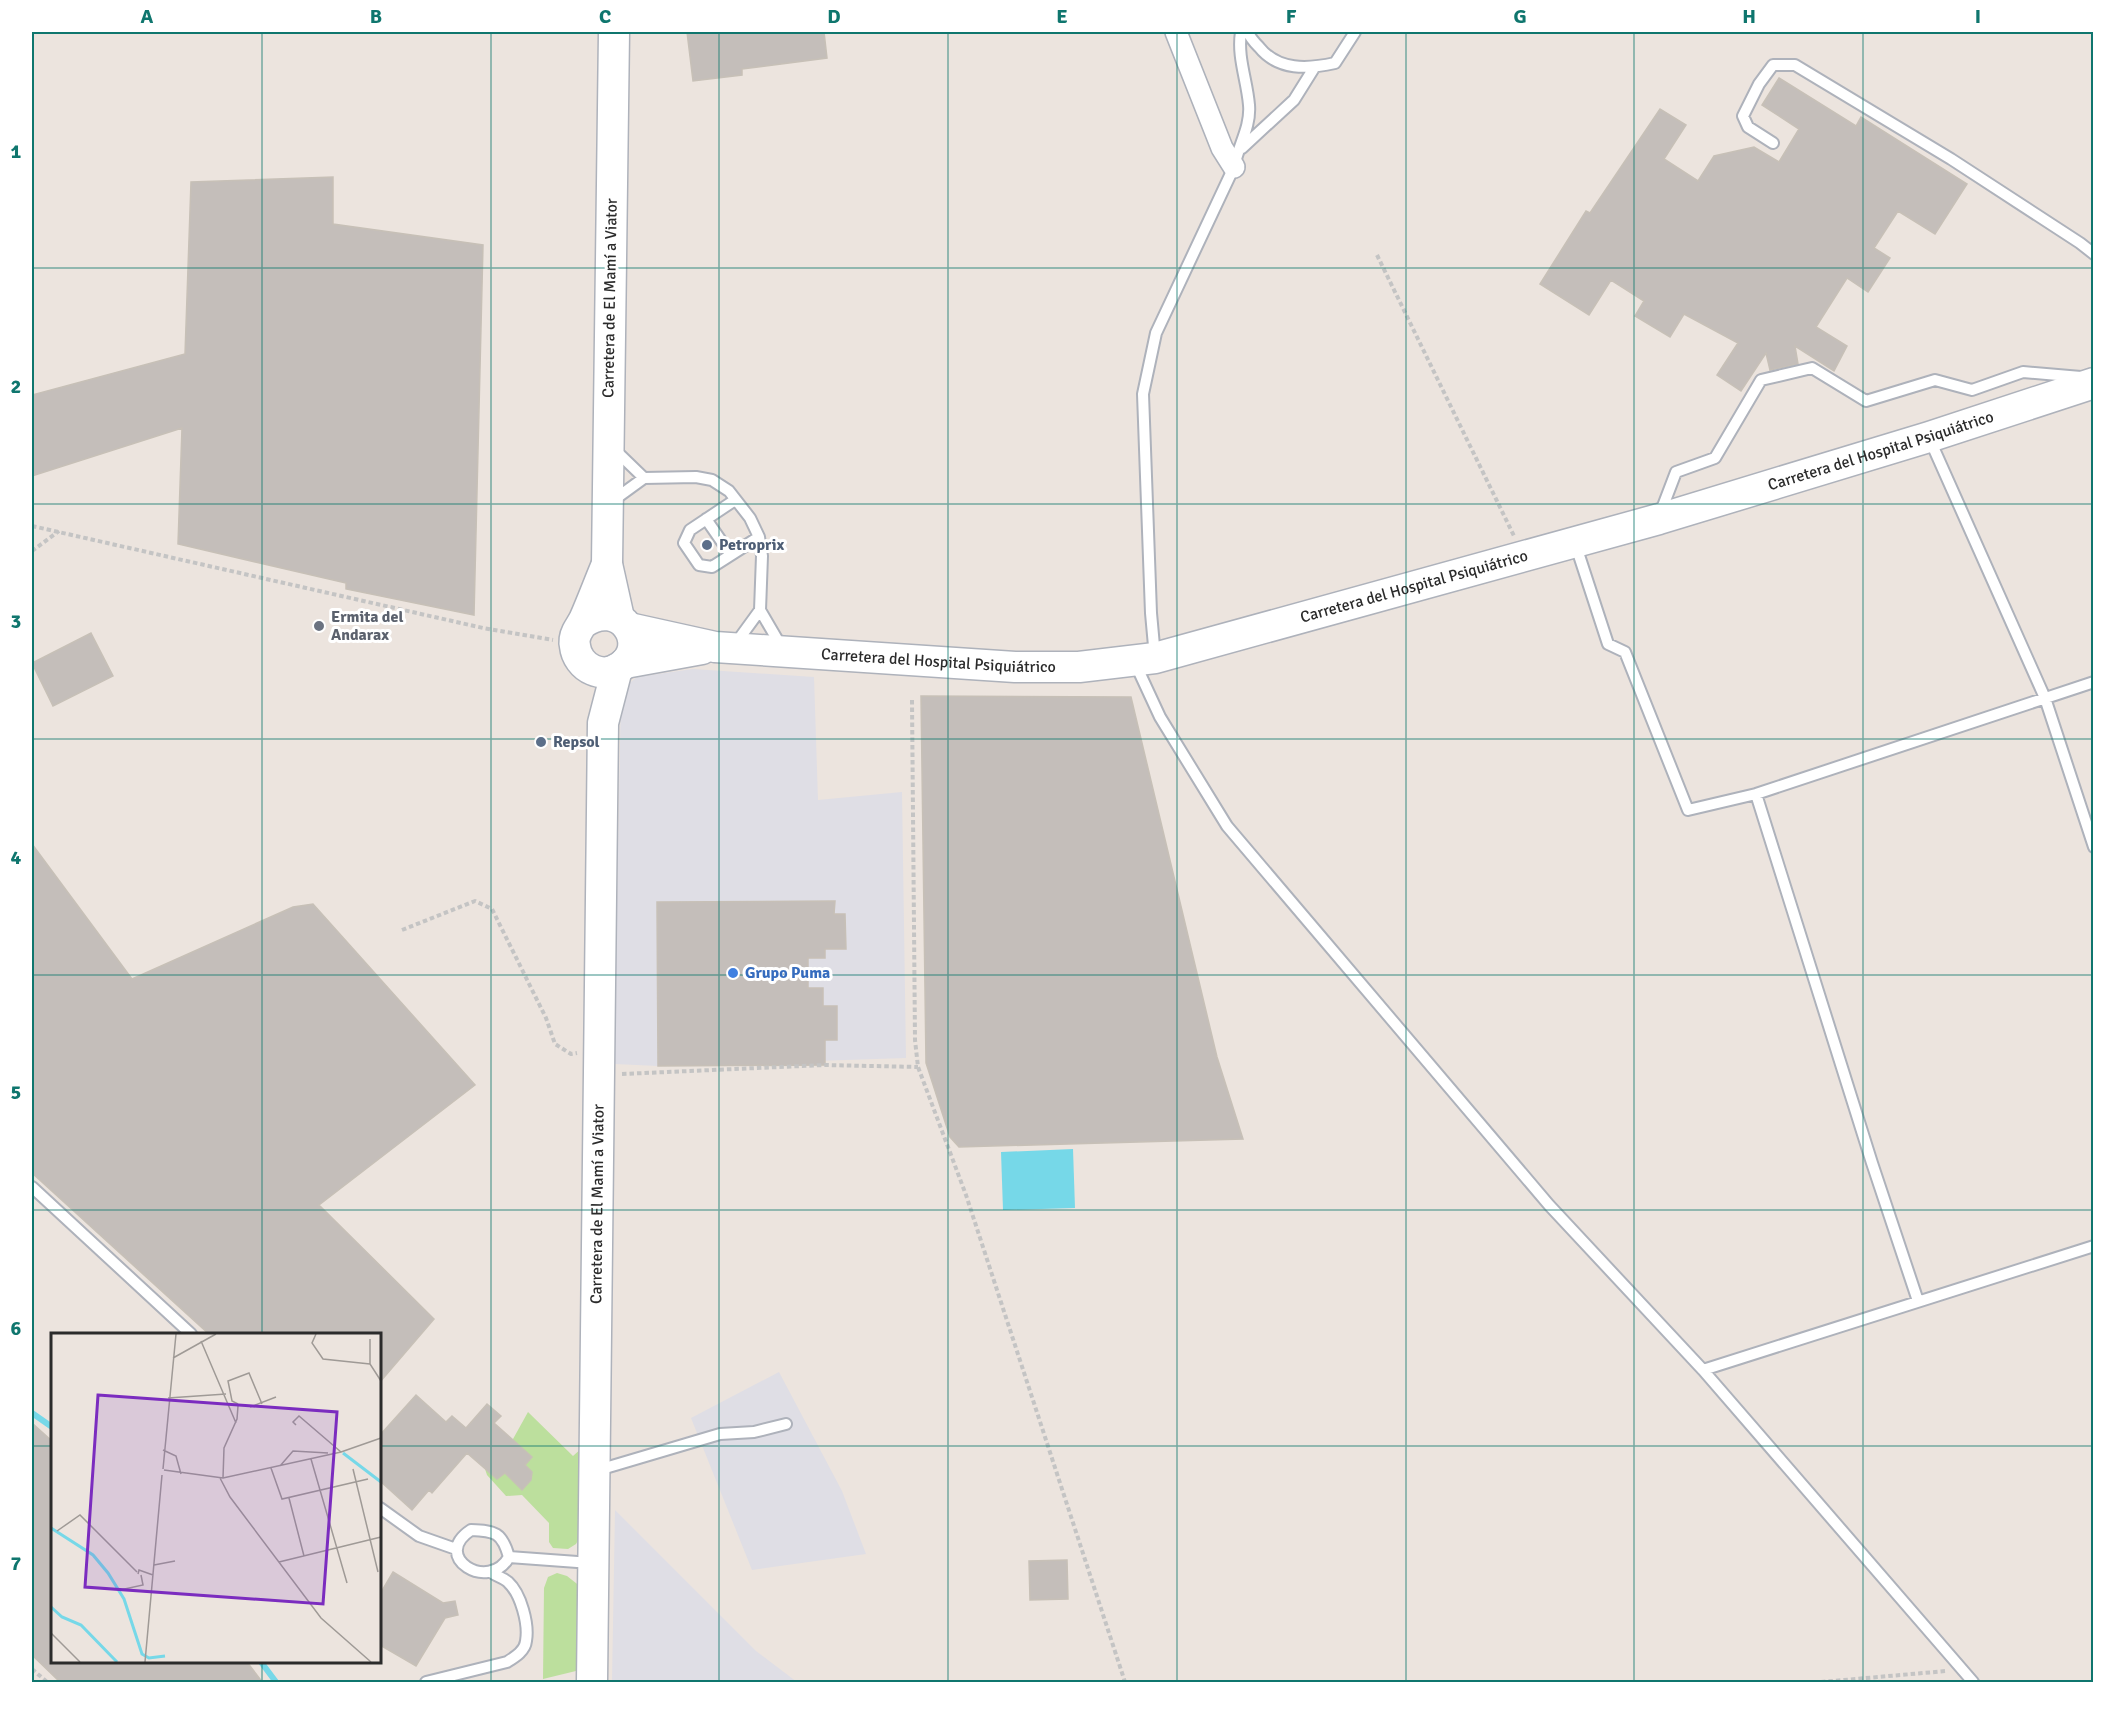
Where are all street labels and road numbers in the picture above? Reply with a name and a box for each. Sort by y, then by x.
street label: Carretera de El Mamí a Viator [598,198,622,398]
street label: Carretera del Hospital Psiquiátrico [1765,407,1996,495]
street label: Carretera del Hospital Psiquiátrico [1298,546,1530,627]
street label: Carretera del Hospital Psiquiátrico [820,644,1056,677]
street label: Carretera de El Mamí a Viator [586,1104,609,1304]

